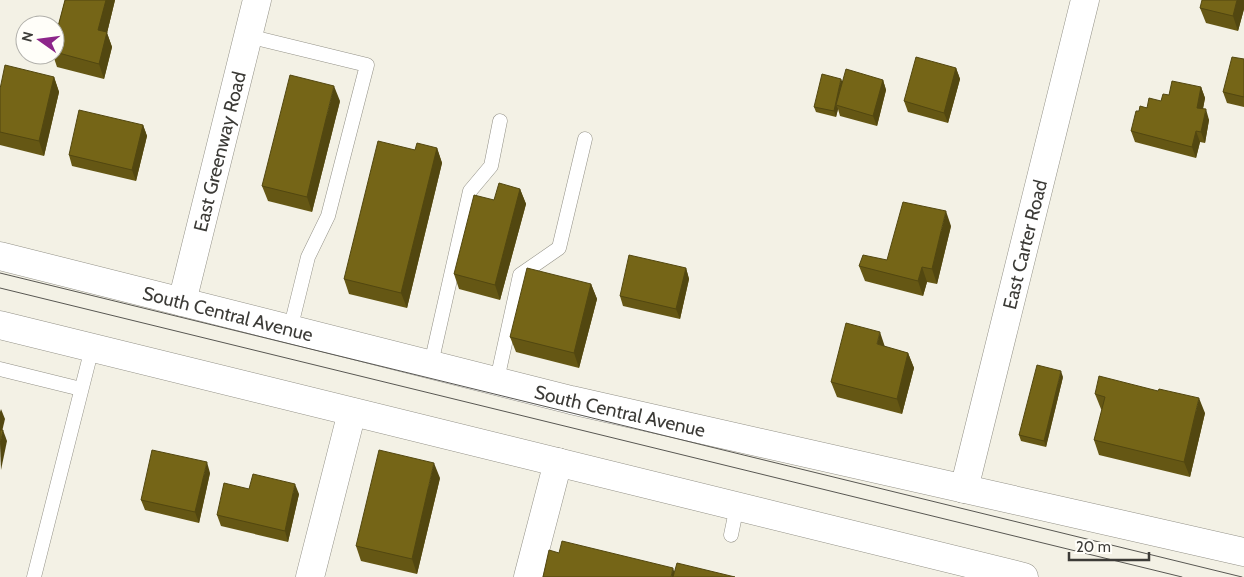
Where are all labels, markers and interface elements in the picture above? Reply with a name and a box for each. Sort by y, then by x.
north arrow [15,15,65,65]
text: N [17,30,37,44]
street label: East Greenway Road [189,69,251,234]
street label: East Carter Road [998,177,1052,312]
street label: South Central Avenue [140,281,315,347]
street label: South Central Avenue [532,380,708,442]
scale bar [1069,530,1149,562]
text: 20 m [1076,538,1111,556]

